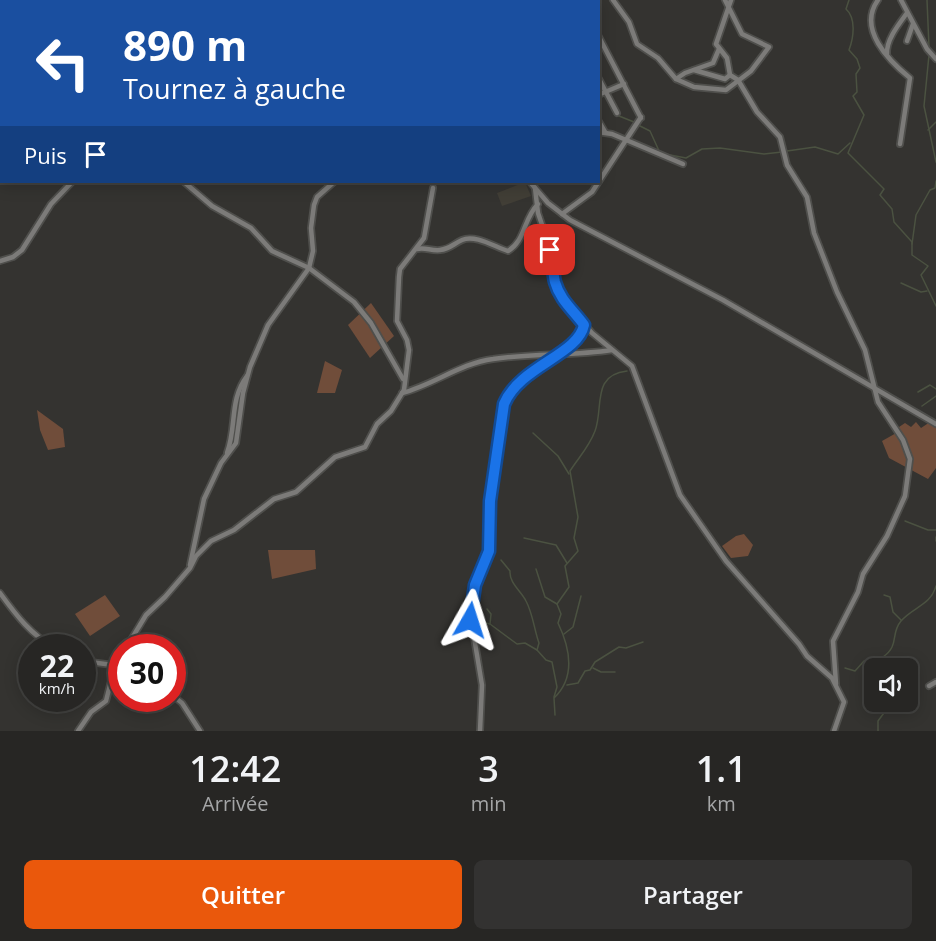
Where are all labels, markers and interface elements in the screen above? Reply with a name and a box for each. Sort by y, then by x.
text: 890 m [123,16,247,73]
icon: left [24,24,102,102]
text: Tournez à gauche [123,70,346,107]
icon: arrive [79,138,112,171]
text: Puis [24,140,67,170]
pin [524,224,575,275]
icon: arrive [533,233,566,266]
position arrow [438,588,502,652]
speed limit sign: 30 [108,634,186,712]
text: 22 [40,645,74,686]
map controls [864,658,918,712]
button: sound [864,658,918,712]
text: km/h [39,678,75,698]
text: 12:42 [189,744,281,793]
text: 3 [478,744,499,793]
text: 1.1 [696,744,747,793]
text: Arrivée [202,790,269,817]
text: min [471,790,506,817]
text: km [707,790,736,817]
button: Quitter [24,860,462,929]
button: Partager [474,860,912,929]

